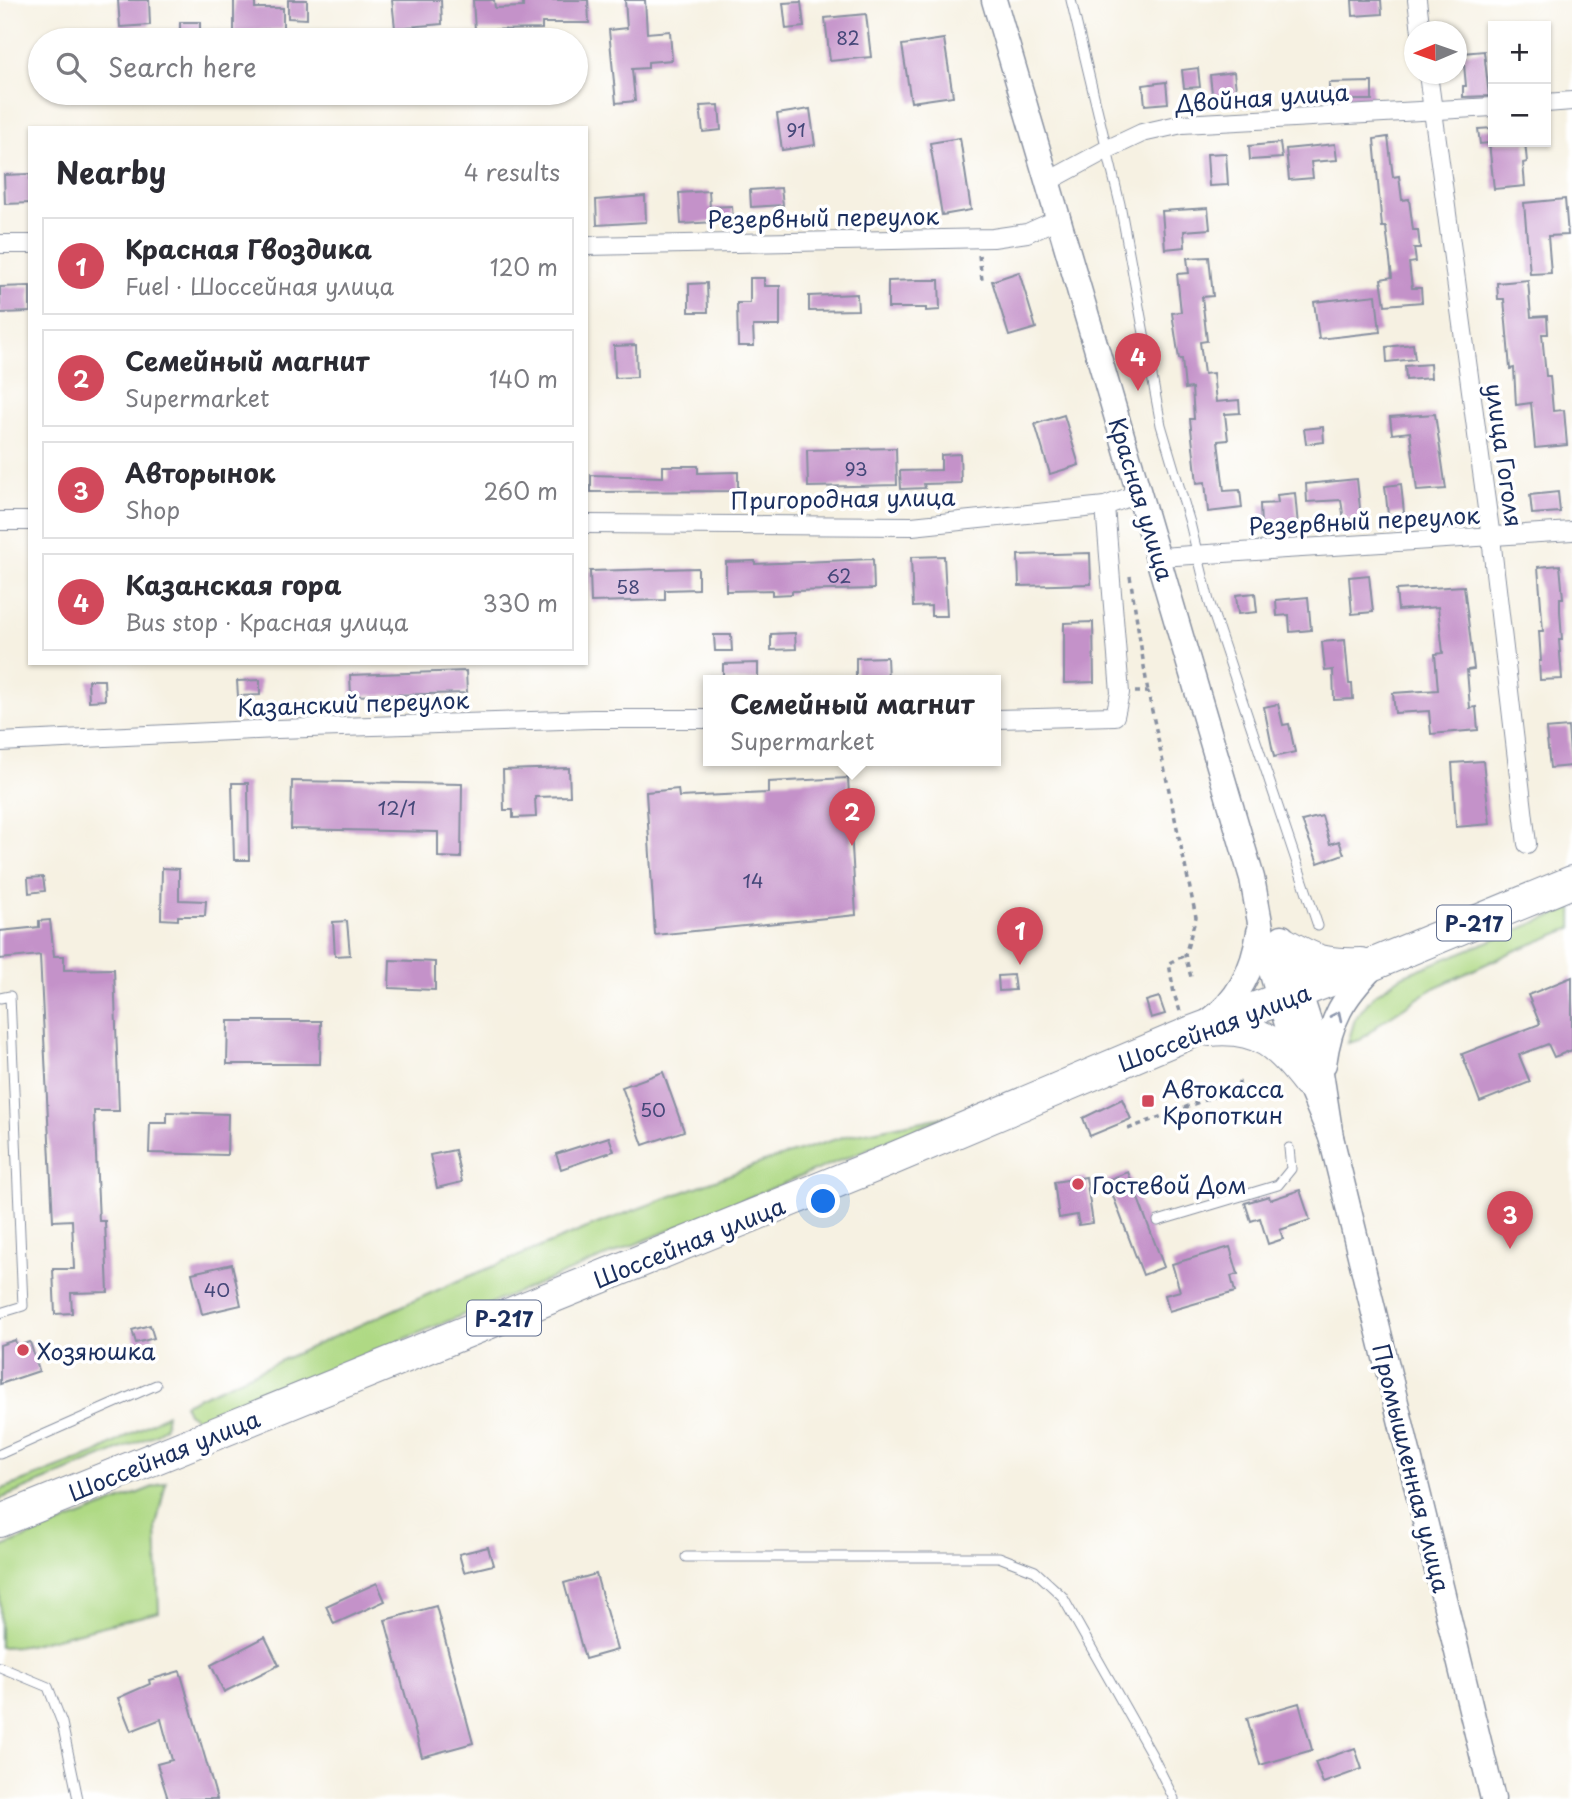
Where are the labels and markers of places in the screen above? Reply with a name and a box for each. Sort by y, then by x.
pin: 4 [1115,333,1161,391]
pin: 2 [829,788,875,846]
pin: 1 [997,907,1043,965]
place label: Автокасса Кропоткин [1162,1071,1284,1132]
marker: Автокасса Кропоткин [1140,1093,1156,1109]
place label: Гостевой Дом [1092,1167,1247,1202]
marker: Гостевой Дом [1070,1176,1086,1192]
pin: 3 [1487,1191,1533,1249]
place label: Хозяюшка [37,1333,156,1368]
marker: Хозяюшка [15,1342,31,1358]

